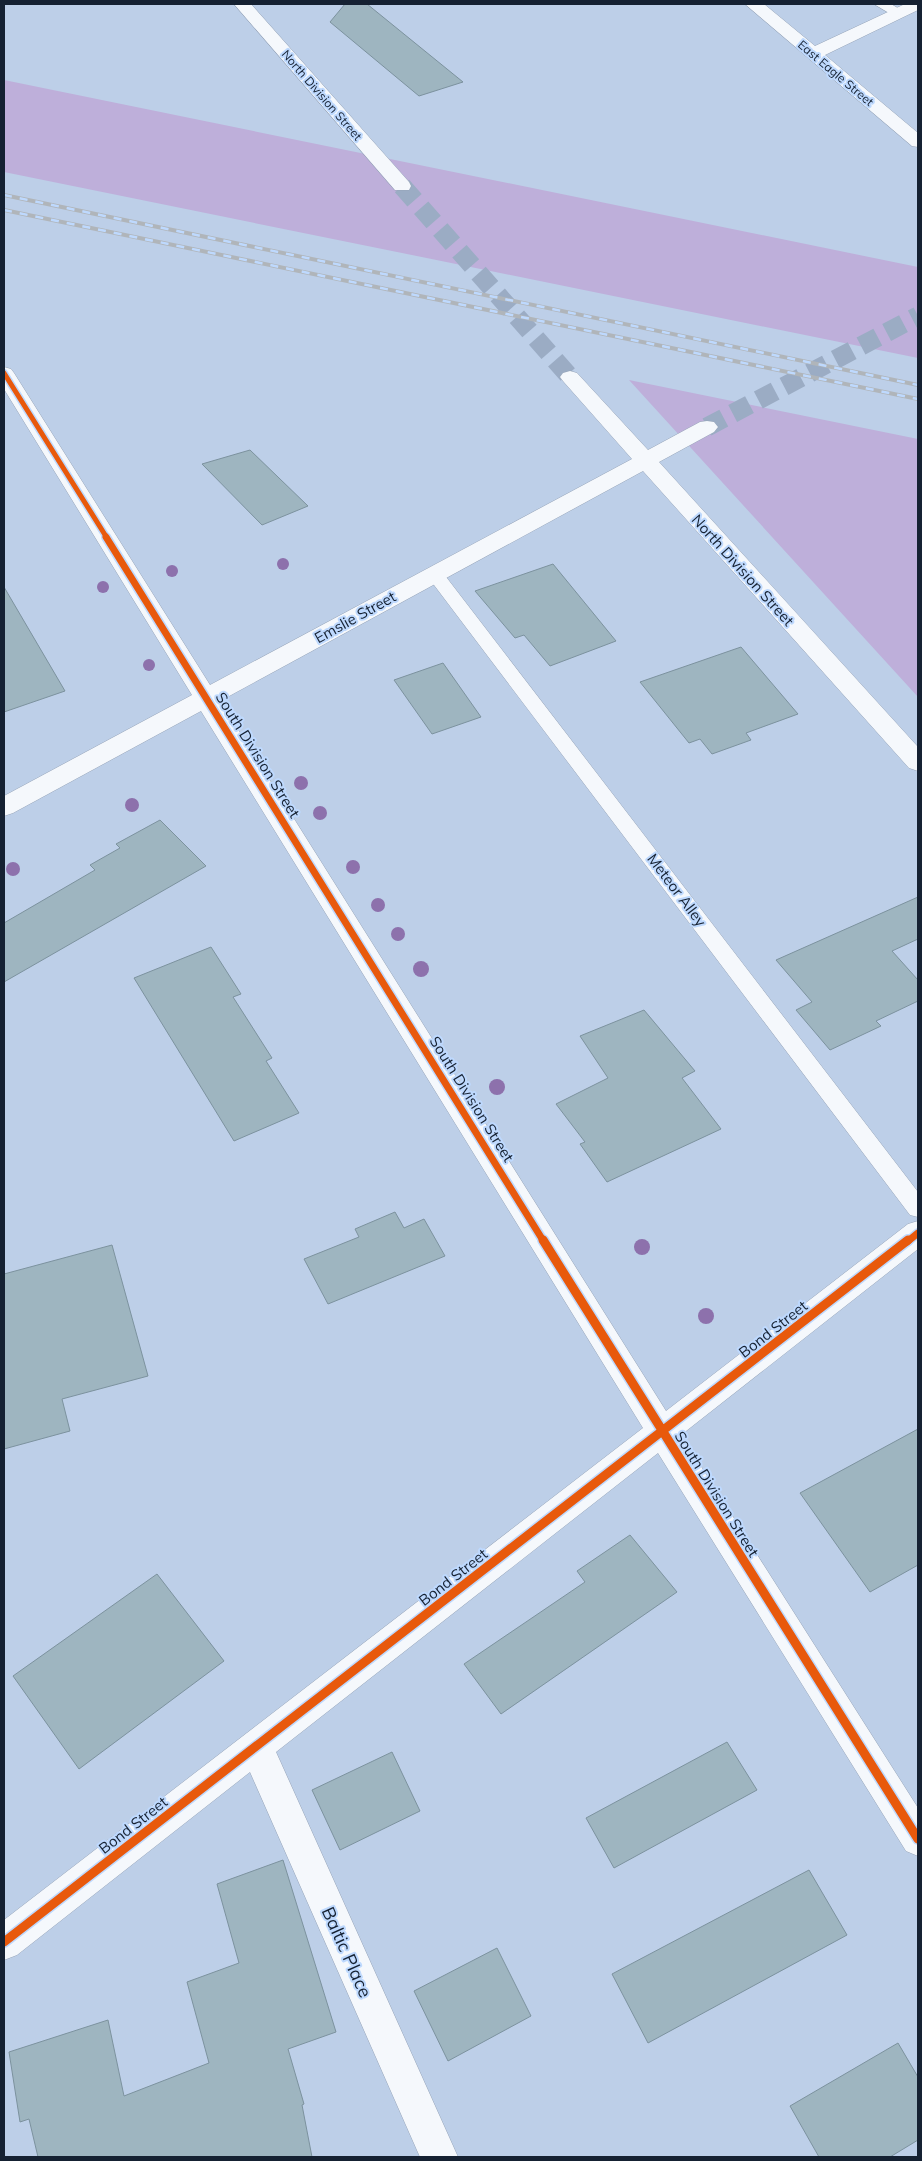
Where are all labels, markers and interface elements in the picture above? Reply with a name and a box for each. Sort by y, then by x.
street label: East Eagle Street [795,37,877,109]
street label: North Division Street [279,47,365,143]
street label: North Division Street [688,510,798,630]
street label: Emslie Street [311,587,399,647]
street label: South Division Street [212,689,304,821]
street label: Meteor Alley [643,850,711,930]
street label: South Division Street [426,1033,518,1165]
street label: Bond Street [735,1296,811,1362]
street label: South Division Street [671,1428,763,1560]
street label: Bond Street [415,1544,491,1610]
street label: Bond Street [95,1792,171,1858]
street label: Baltic Place [317,1903,377,2001]

